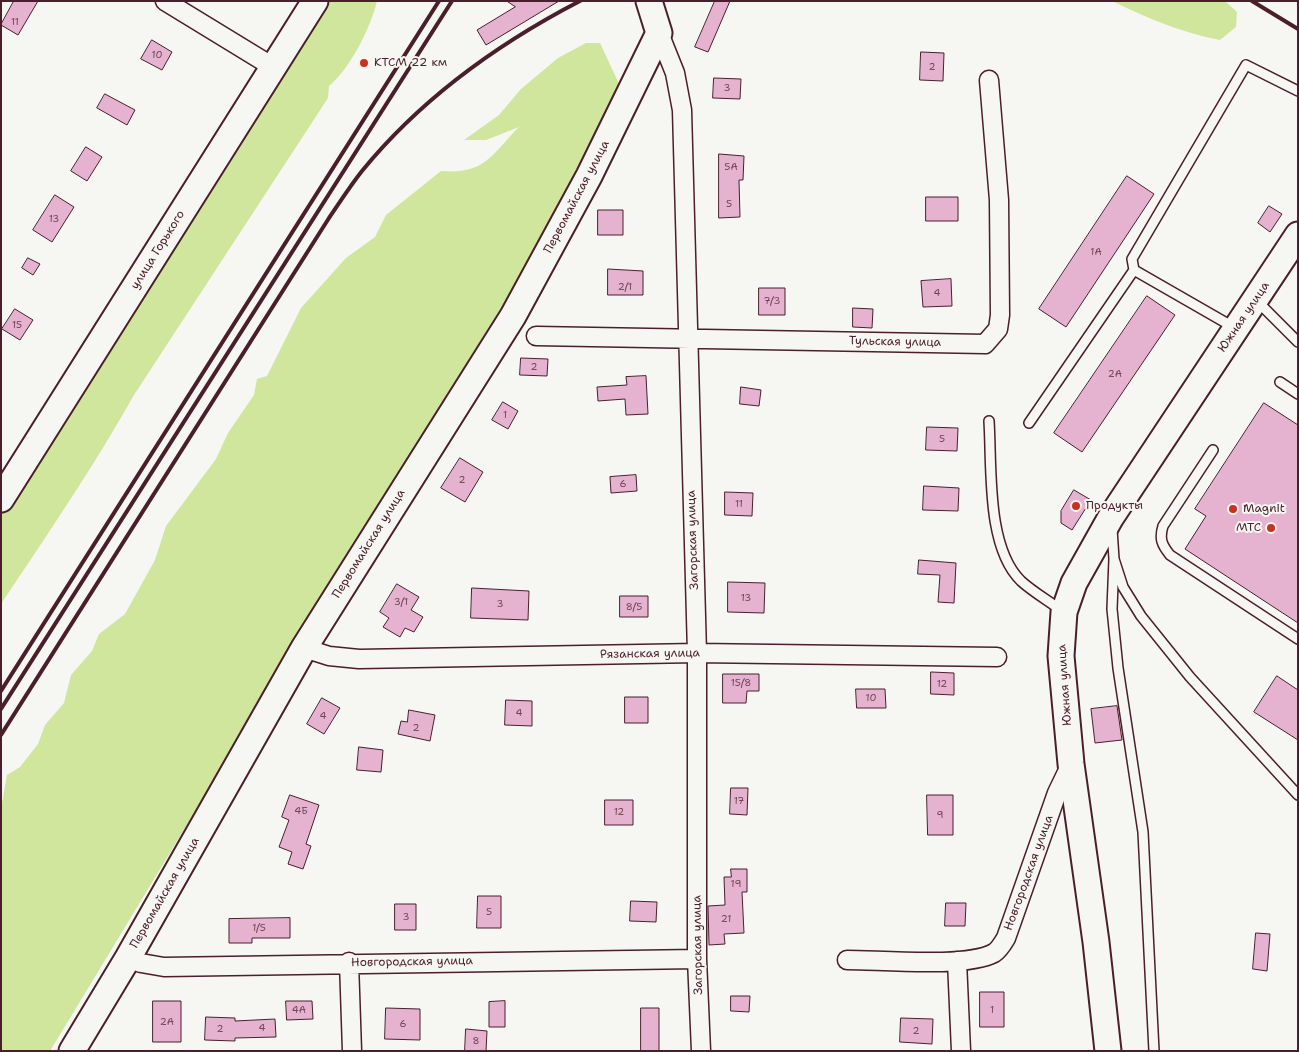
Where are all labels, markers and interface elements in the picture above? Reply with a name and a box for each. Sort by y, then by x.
house number: 11 [11,16,19,28]
house number: 10 [152,49,162,61]
place label: КТСМ 22 км [374,56,447,70]
marker: КТСМ 22 км [358,57,370,69]
house number: 2 [929,61,935,73]
house number: 3 [724,82,730,94]
street label: Первомайская улица [541,138,613,256]
house number: 5А [724,161,738,173]
house number: 5 [726,198,732,210]
street label: улица Горького [128,208,188,292]
house number: 13 [49,213,59,225]
house number: 1А [1090,246,1102,258]
street label: Южная улица [1215,279,1273,355]
house number: 2/1 [618,281,632,293]
house number: 4 [934,287,940,299]
house number: 7/3 [764,295,780,307]
house number: 15 [12,319,22,331]
street label: Тульская улица [849,334,941,350]
house number: 2 [531,361,537,373]
house number: 2А [1108,368,1122,380]
house number: 1 [503,409,507,421]
house number: 5 [939,433,945,445]
house number: 2 [459,474,465,486]
house number: 6 [620,478,626,490]
street label: Первомайская улица [330,487,408,601]
street label: Загорская улица [684,490,702,590]
house number: 11 [735,498,743,510]
place label: Продукты [1086,499,1143,513]
marker: Продукты [1070,500,1082,512]
place label: Magnit [1243,502,1285,516]
marker: Magnit [1227,503,1239,515]
place label: МТС [1236,521,1261,535]
marker: МТС [1265,522,1277,534]
house number: 13 [741,592,751,604]
house number: 3/1 [394,596,408,608]
house number: 3 [497,598,503,610]
house number: 8/5 [626,601,642,613]
street label: Южная улица [1055,644,1075,726]
street label: Рязанская улица [600,646,700,662]
house number: 15/8 [731,677,751,689]
house number: 12 [937,678,947,690]
house number: 10 [866,692,876,704]
house number: 4 [516,707,522,719]
house number: 4 [320,710,326,722]
house number: 2 [413,722,419,734]
house number: 17 [734,795,744,807]
house number: 4Б [294,805,308,817]
house number: 12 [614,806,624,818]
house number: 9 [937,809,943,821]
street label: Новгородская улица [1001,813,1057,933]
street label: Первомайская улица [127,835,203,951]
house number: 19 [731,878,741,890]
street label: Загорская улица [690,895,706,995]
house number: 5 [486,906,492,918]
house number: 3 [403,911,409,923]
house number: 21 [721,913,731,925]
house number: 1/5 [252,922,266,934]
street label: Новгородская улица [351,954,473,970]
house number: 4А [292,1004,306,1016]
house number: 1 [990,1004,994,1016]
house number: 2А [160,1016,174,1028]
house number: 6 [400,1018,406,1030]
house number: 4 [259,1022,265,1034]
house number: 2 [217,1023,223,1035]
house number: 2 [913,1025,919,1037]
house number: 8 [473,1035,479,1047]

